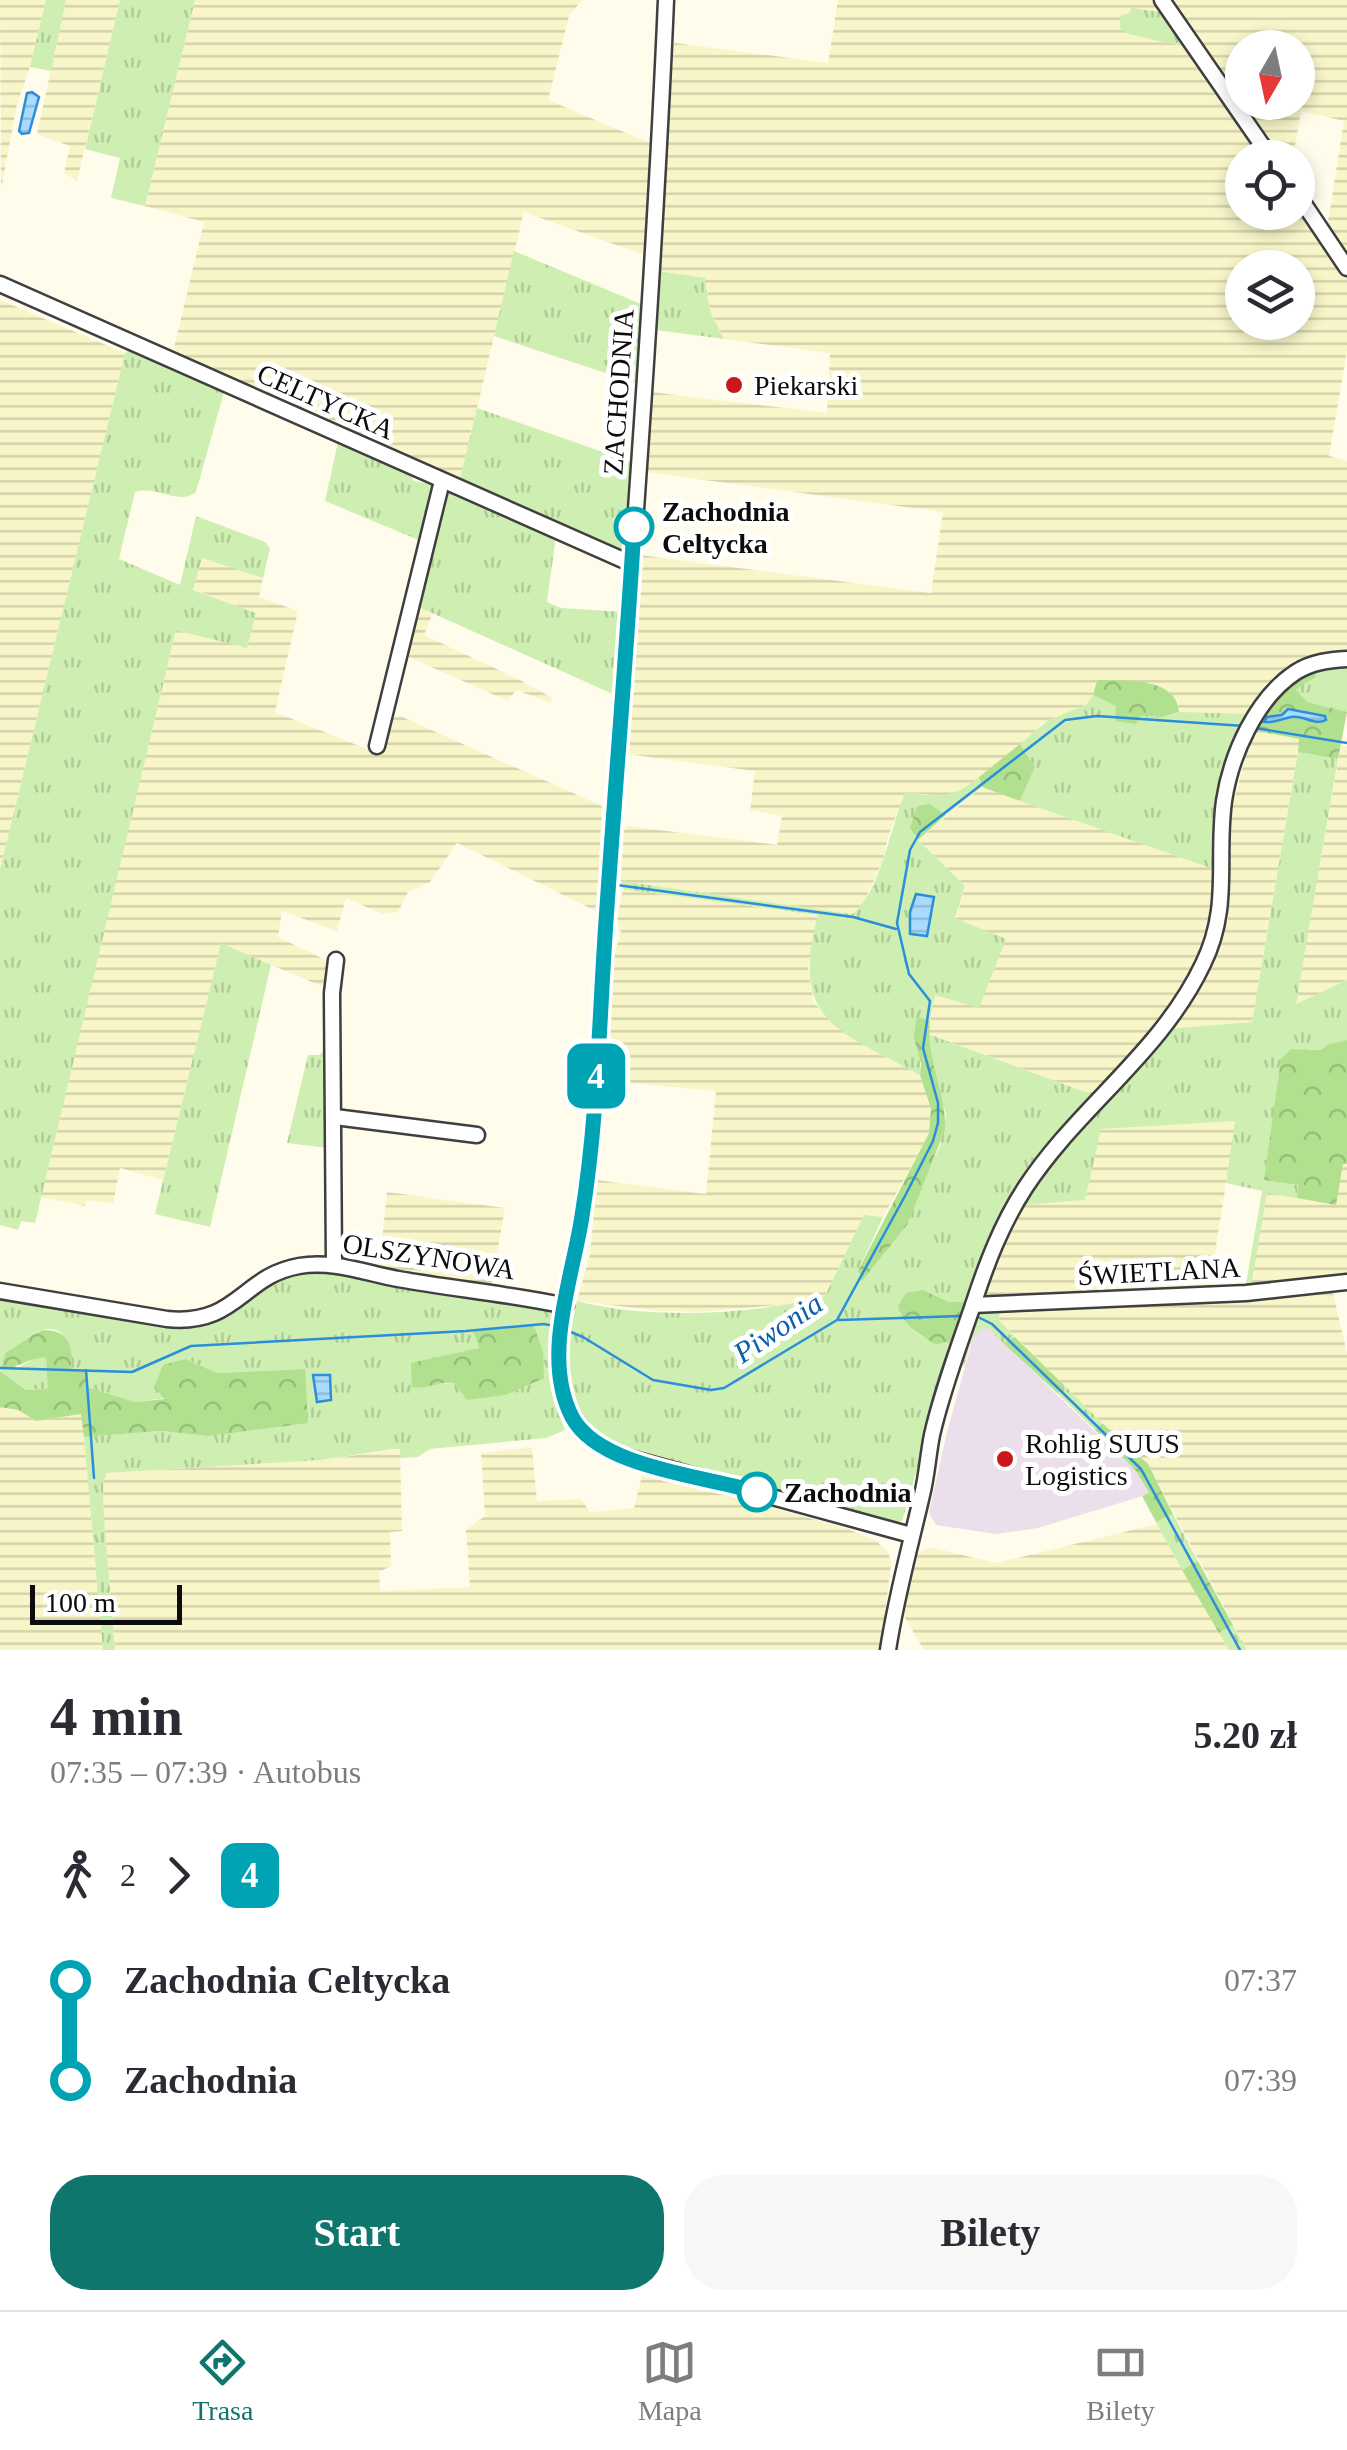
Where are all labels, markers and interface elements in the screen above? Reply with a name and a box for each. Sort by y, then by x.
north arrow [1225,30,1315,120]
map controls [1225,30,1315,340]
button: locate [1225,140,1315,230]
button: layers [1225,250,1315,340]
street label: ZACHODNIA [597,307,640,476]
street label: CELTYCKA [252,357,400,446]
place label: Piekarski [754,370,858,401]
marker: Piekarski [723,374,745,396]
place label: Zachodnia Celtycka [662,496,790,559]
marker: Zachodnia Celtycka [615,508,653,546]
line badge: 4 [564,1044,628,1108]
text: 4 [587,1057,605,1096]
street label: OLSZYNOWA [340,1228,518,1286]
street label: ŚWIETLANA [1077,1252,1242,1291]
water label: Piwonia [726,1286,828,1370]
place label: Rohlig SUUS Logistics [1025,1428,1180,1491]
marker: Rohlig SUUS Logistics [994,1448,1016,1470]
marker: Zachodnia [738,1473,776,1511]
place label: Zachodnia [784,1477,912,1508]
scale bar [30,1580,182,1624]
text: 100 m [45,1587,116,1618]
text: 4 min [50,1686,183,1747]
text: 5.20 zł [1194,1714,1297,1756]
text: 07:35 – 07:39 · Autobus [50,1754,361,1790]
icon: walk [50,1848,105,1903]
icon: forward [151,1848,206,1903]
text: 4 [241,1856,259,1895]
text: 2 [120,1857,136,1893]
text: Zachodnia Celtycka [124,1959,450,2001]
text: 07:37 [1224,1962,1297,1998]
text: Zachodnia [124,2059,297,2101]
text: 07:39 [1224,2062,1297,2098]
button: Start [50,2175,664,2290]
button: Bilety [684,2175,1297,2290]
tab: Trasa [192,2335,253,2427]
tab: Mapa [638,2335,702,2427]
tab: Bilety [1086,2335,1155,2427]

